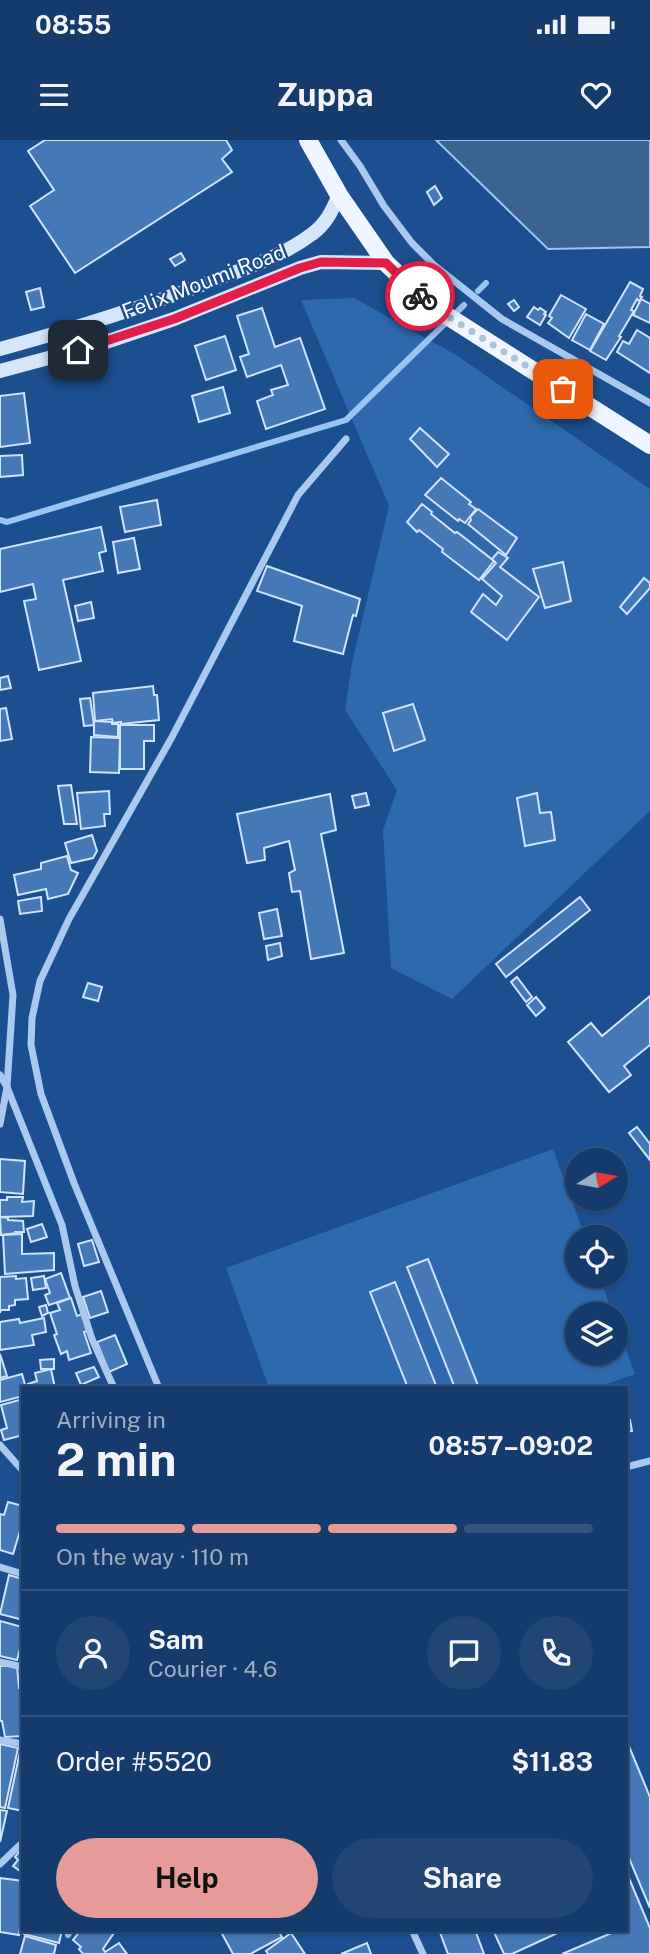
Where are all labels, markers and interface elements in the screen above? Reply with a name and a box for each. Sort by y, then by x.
text: 08:55 [35,9,111,40]
icon: menu [35,76,73,114]
text: Zuppa [276,76,374,113]
icon: heart [577,76,615,114]
street label: Felix Moumi Road [118,239,289,324]
courier [385,261,455,331]
icon: bike [401,277,439,315]
pin [48,320,108,380]
icon: home [59,331,97,369]
pin [533,359,593,419]
icon: bag [544,370,582,408]
north arrow [565,1148,628,1211]
map controls [565,1148,628,1365]
button: locate [565,1225,628,1288]
button: layers [565,1302,628,1365]
text: Arriving in [56,1406,166,1433]
text: 08:57–09:02 [429,1430,593,1461]
text: 2 min [56,1432,176,1486]
text: On the way · 110 m [56,1543,249,1570]
button: person [56,1616,130,1690]
button: chat [427,1616,501,1690]
button: phone [519,1616,593,1690]
text: Sam [148,1624,204,1655]
text: Courier · 4.6 [148,1655,277,1682]
text: Order #5520 [56,1746,212,1777]
text: $11.83 [511,1746,593,1777]
button: Help [56,1838,318,1918]
button: Share [332,1838,593,1918]

